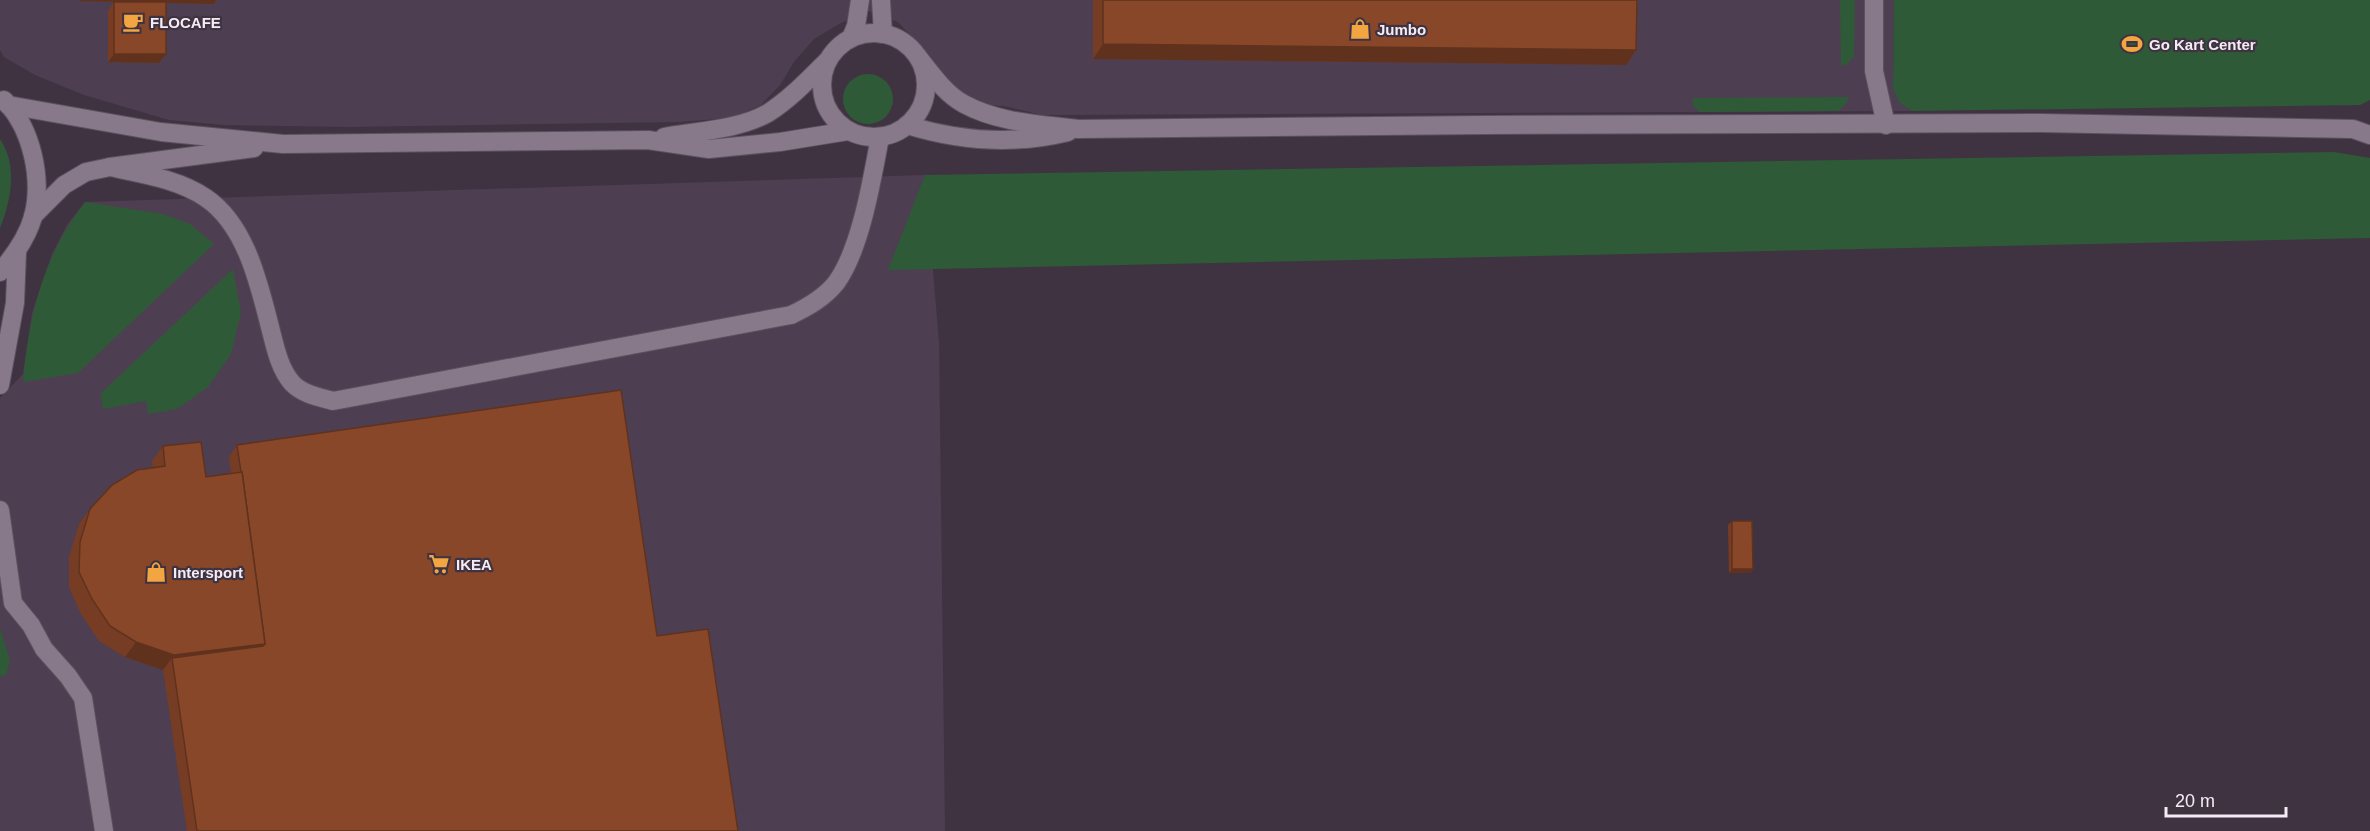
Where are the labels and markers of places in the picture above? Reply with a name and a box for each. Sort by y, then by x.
cafe icon: FLOCAFE [121,10,145,34]
place label: FLOCAFE [150,14,221,31]
shop icon: Jumbo [1348,17,1372,41]
place label: Jumbo [1377,21,1426,38]
sports icon: Go Kart Center [2120,32,2144,56]
place label: Go Kart Center [2149,36,2256,53]
supermarket icon: ΙΚΕΑ [427,552,451,576]
place label: ΙΚΕΑ [456,556,492,573]
shop icon: Intersport [144,560,168,584]
place label: Intersport [173,564,243,581]

